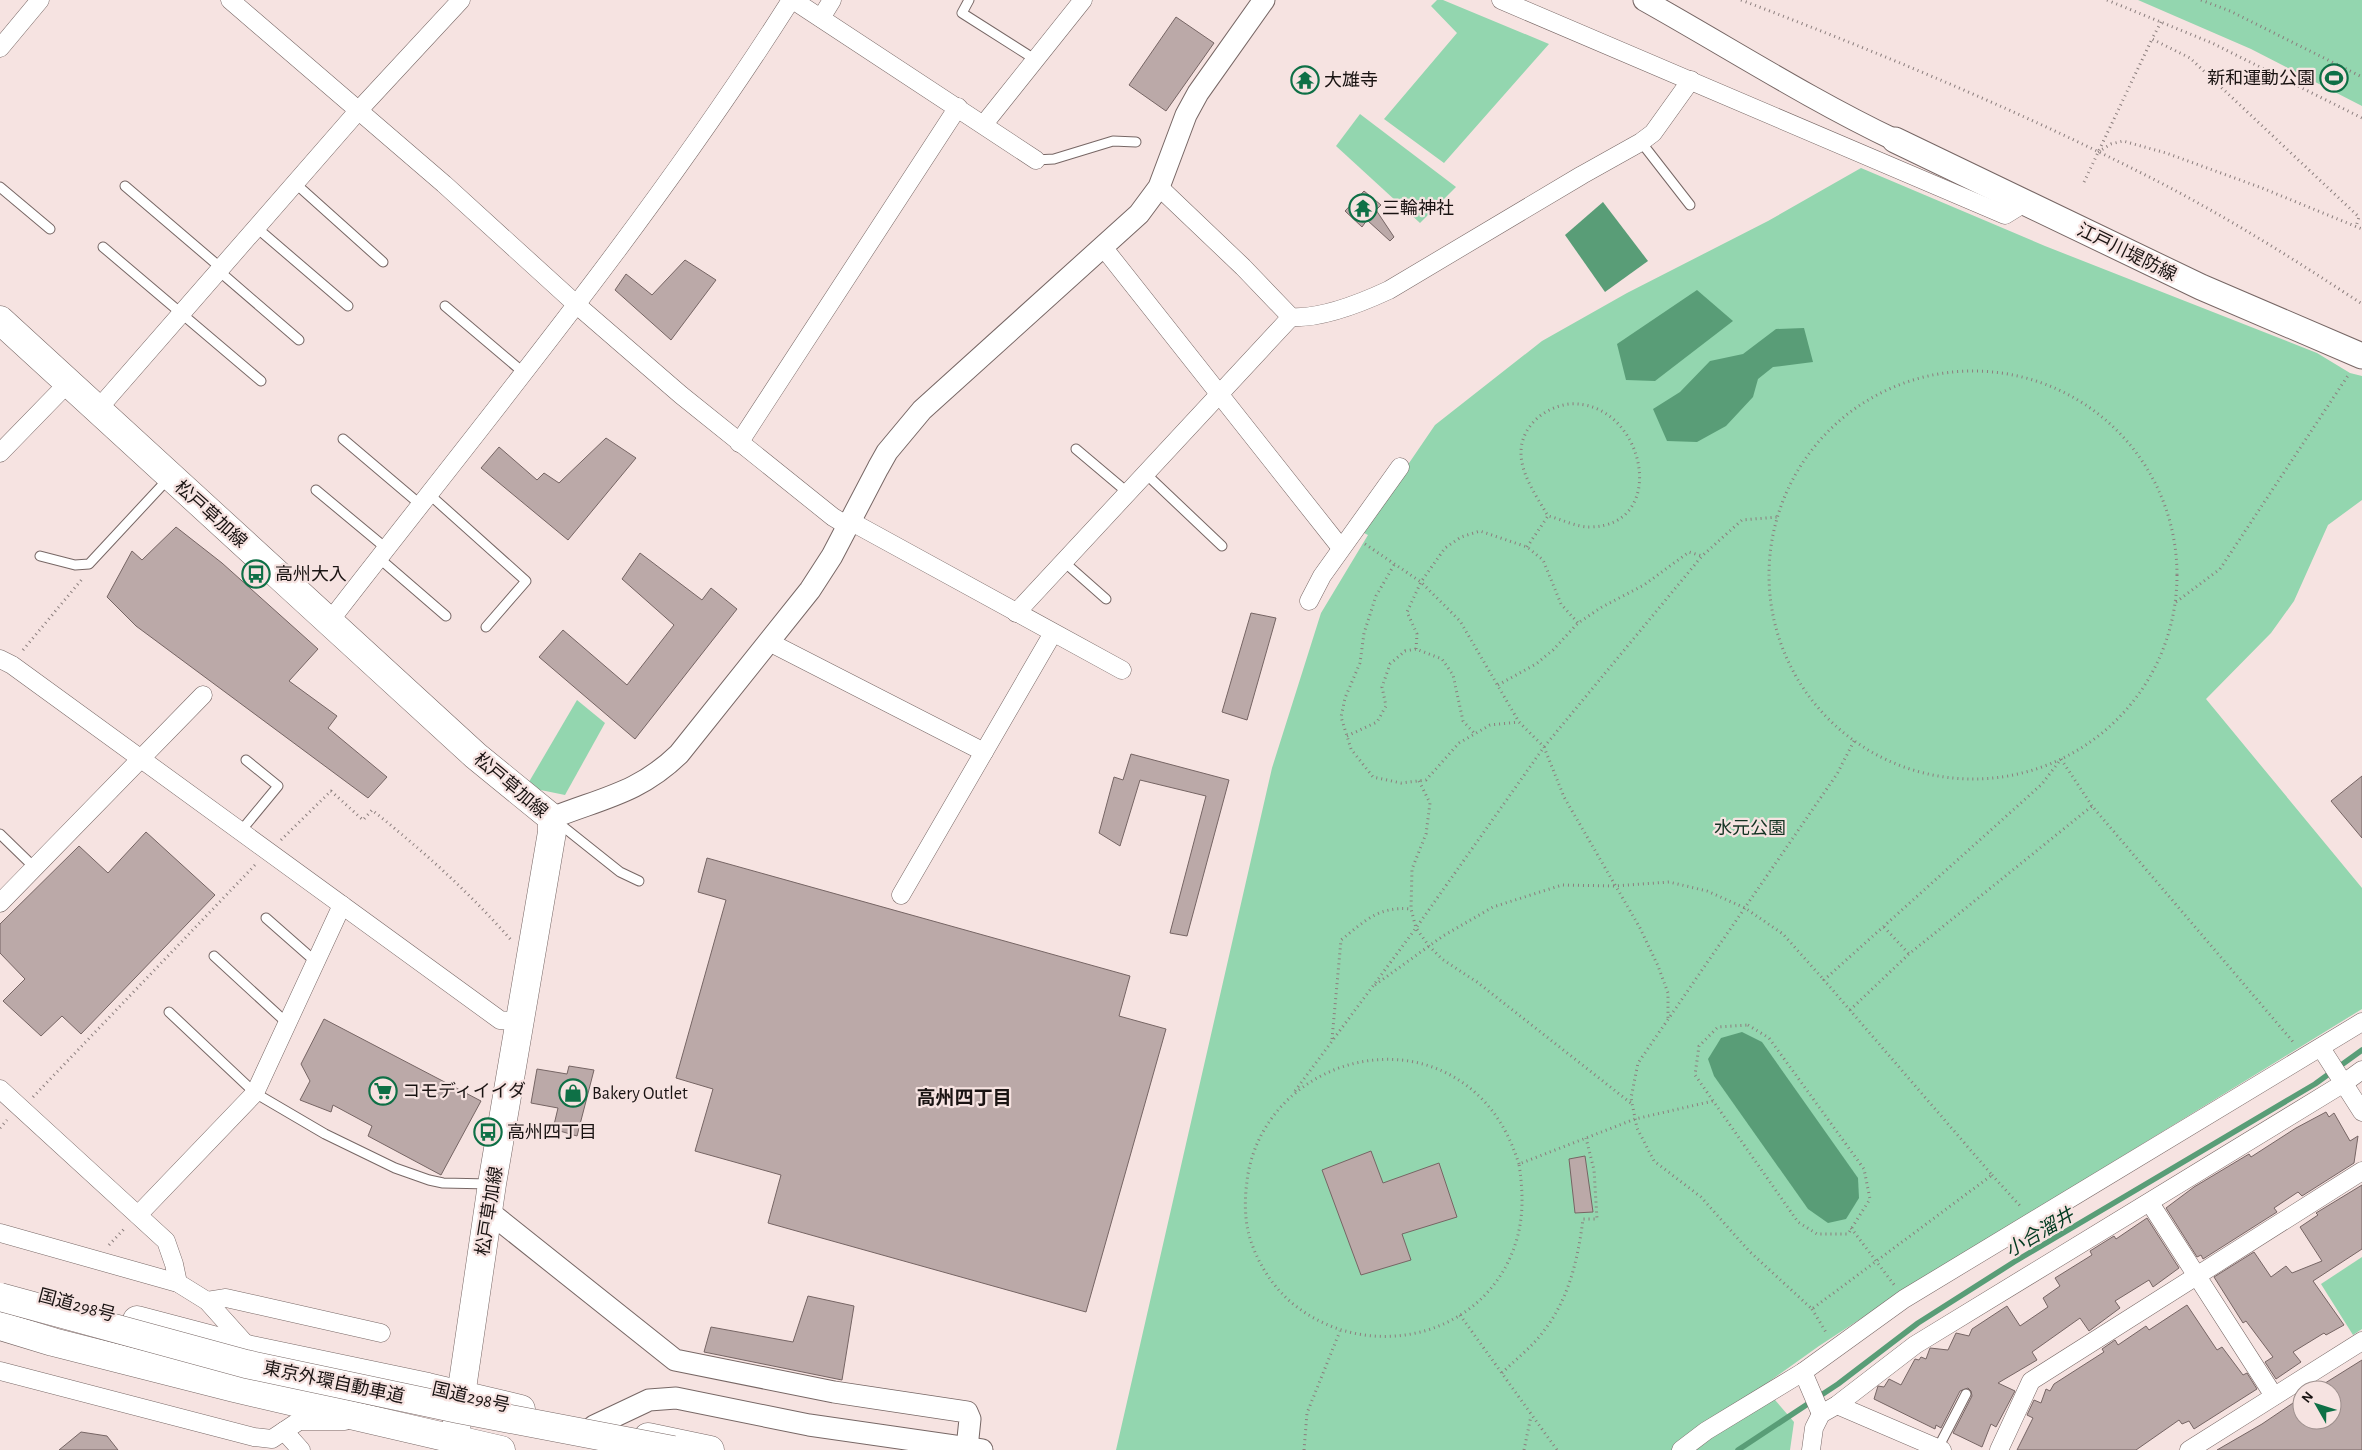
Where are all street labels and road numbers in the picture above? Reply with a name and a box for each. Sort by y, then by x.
street label: 江戸川堤防線 [2074,219,2180,285]
street label: 松戸草加線 [171,476,251,552]
street label: 松戸草加線 [470,748,552,822]
street label: 松戸草加線 [472,1165,506,1257]
street label: 国道298号 [36,1285,118,1325]
street label: 東京外環自動車道 [261,1357,407,1407]
street label: 国道298号 [430,1378,512,1416]

